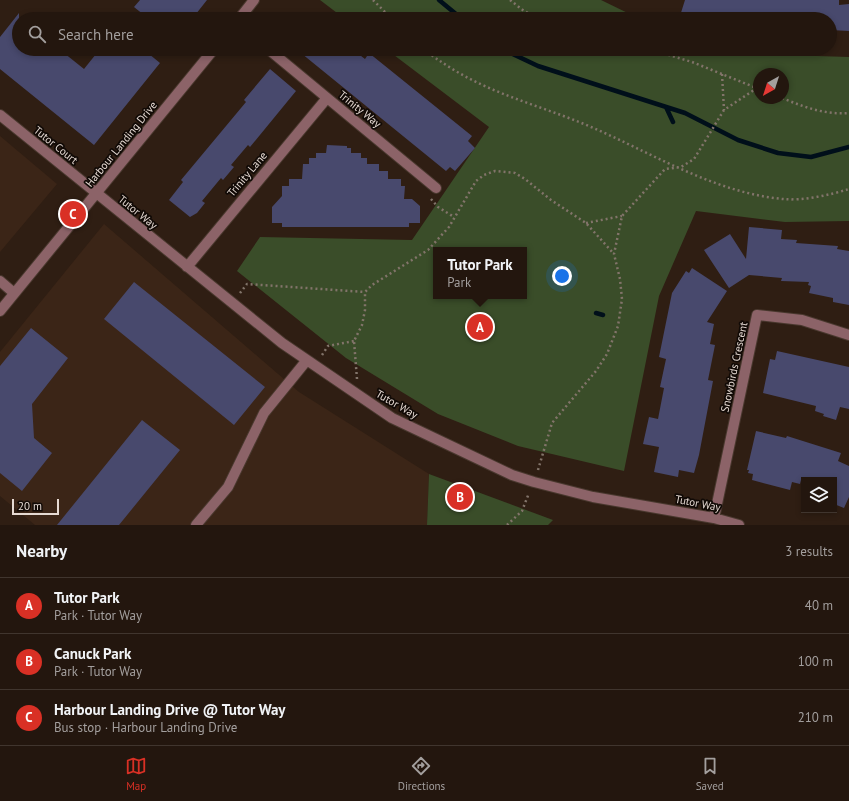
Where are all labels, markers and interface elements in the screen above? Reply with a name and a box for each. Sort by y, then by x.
search box [12,12,837,56]
icon: search [26,23,48,45]
text: Search here [58,25,134,44]
north arrow [753,68,789,104]
street label: Trinity Way [336,88,385,131]
street label: Harbour Landing Drive [82,98,160,190]
street label: Tutor Court [31,123,81,167]
street label: Trinity Lane [224,148,270,199]
street label: Tutor Way [116,192,161,232]
pin: C [60,199,86,229]
popup [433,247,527,299]
text: Tutor Park [447,255,513,274]
your location [552,266,572,286]
text: Park [447,274,471,291]
pin: A [467,312,493,342]
street label: Snowbirds Crescent [718,320,750,413]
street label: Tutor Way [374,386,421,422]
map controls [801,477,837,513]
button: layers [801,477,837,513]
pin: B [447,482,473,512]
street label: Tutor Way [674,492,723,514]
scale bar [12,497,59,516]
text: 20 m [18,499,42,513]
text: Nearby [16,540,67,562]
text: 3 results [785,543,833,560]
text: Tutor Park [54,588,120,607]
text: A [25,597,33,614]
text: 40 m [805,597,833,614]
text: Park · Tutor Way [54,607,142,624]
text: Canuck Park [54,644,131,663]
text: B [25,653,33,670]
text: 100 m [798,653,833,670]
text: Park · Tutor Way [54,663,142,680]
text: Harbour Landing Drive @ Tutor Way [54,700,286,719]
text: C [25,709,33,726]
text: 210 m [798,709,833,726]
text: Bus stop · Harbour Landing Drive [54,719,237,736]
tab: Map [125,755,147,793]
tab: Directions [398,755,445,793]
tab: Saved [696,755,724,793]

